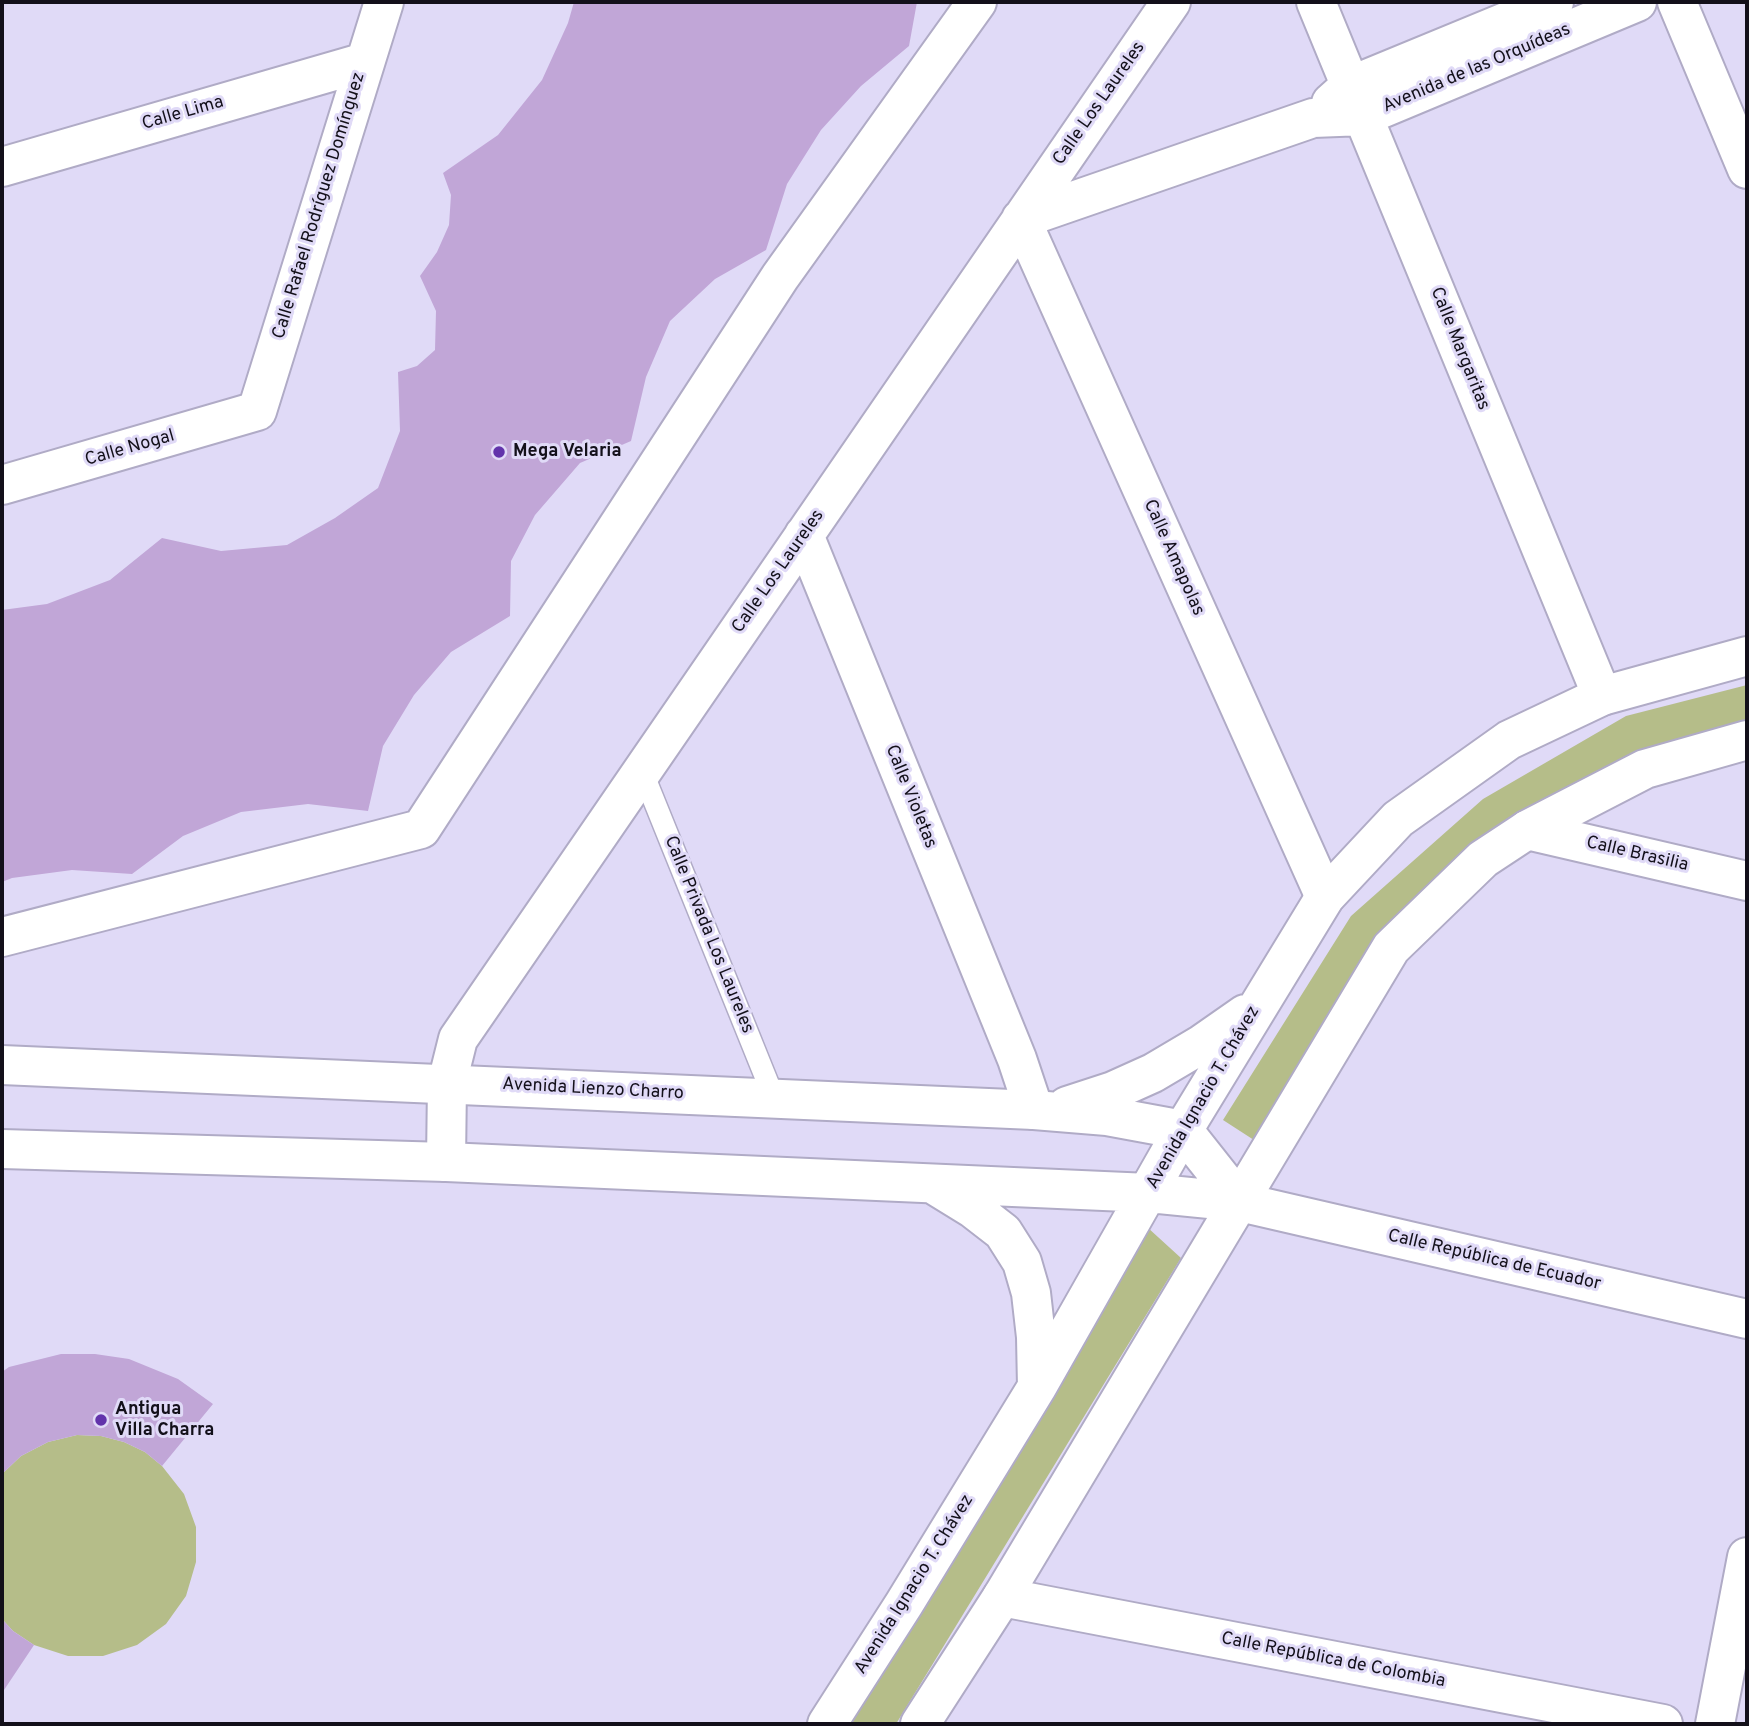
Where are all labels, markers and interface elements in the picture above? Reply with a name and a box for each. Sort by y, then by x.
street label: Avenida de las Orquídeas [1380,20,1574,118]
street label: Calle Los Laureles [1049,38,1151,170]
street label: Calle Rafael Rodríguez Domínguez [269,70,371,342]
street label: Calle Lima [140,92,226,136]
street label: Calle Margaritas [1425,284,1493,414]
street label: Calle Nogal [83,426,177,472]
place label: Mega Velaria [513,441,621,463]
marker: Mega Velaria [491,444,507,460]
street label: Calle Amapolas [1138,497,1208,619]
street label: Calle Los Laureles [728,506,830,638]
street label: Calle Violetas [879,742,941,852]
street label: Calle Privada Los Laureles [658,833,758,1037]
street label: Calle Brasilia [1584,833,1690,877]
street label: Avenida Ignacio T. Chávez [1143,1003,1265,1193]
street label: Avenida Lienzo Charro [502,1074,684,1106]
street label: Calle República de Ecuador [1385,1226,1603,1296]
place label: Antigua Villa Charra [115,1399,214,1442]
marker: Antigua Villa Charra [93,1412,109,1428]
street label: Avenida Ignacio T. Chávez [851,1491,979,1679]
street label: Calle República de Colombia [1219,1629,1447,1693]

